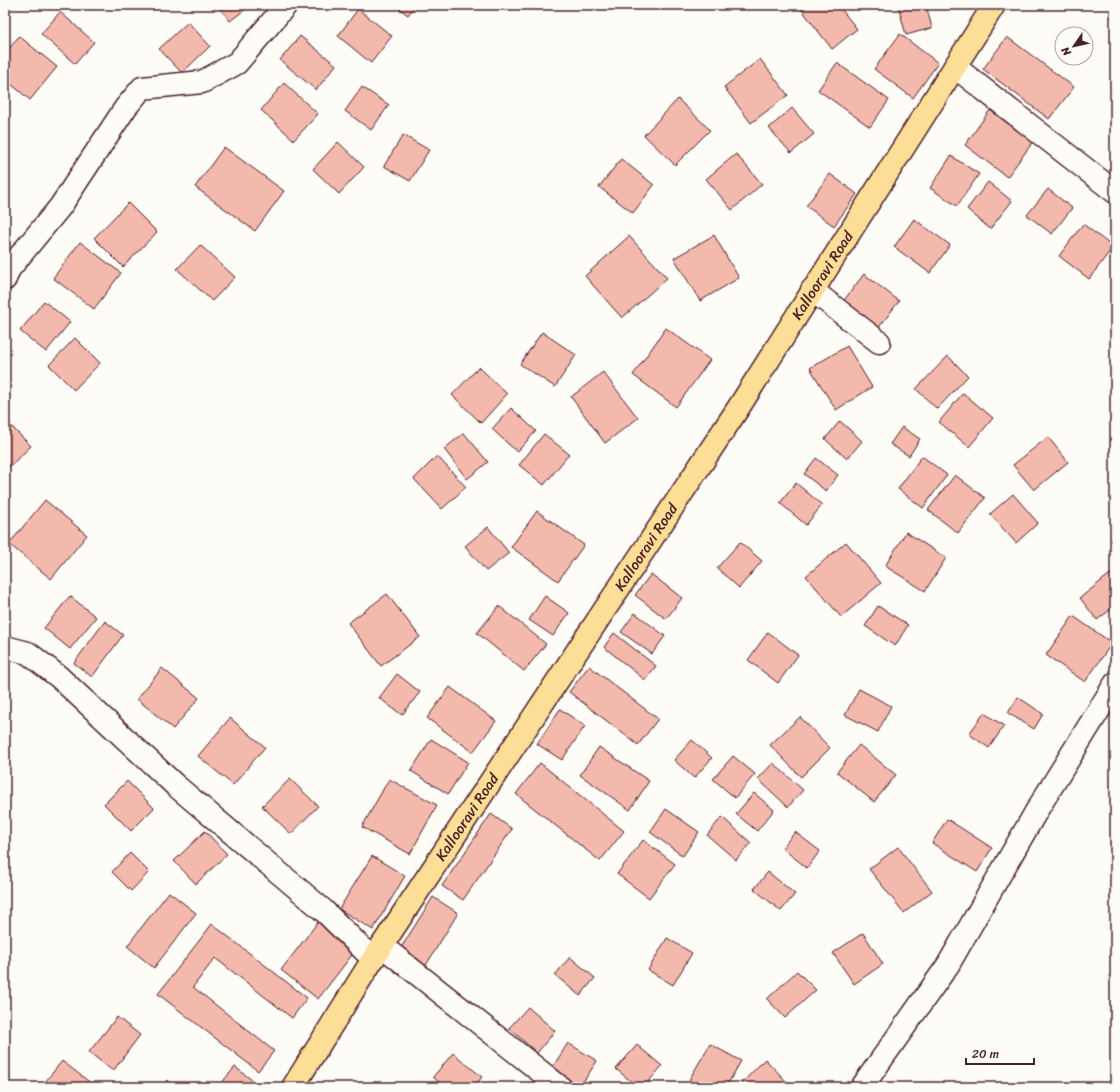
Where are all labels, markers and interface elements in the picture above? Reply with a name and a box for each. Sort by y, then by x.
north arrow [1054,26,1094,66]
text: N [1056,43,1077,61]
street label: Kallooravi Road [784,225,861,325]
street label: Kallooravi Road [607,497,685,596]
street label: Kallooravi Road [428,767,506,867]
scale bar [966,1040,1034,1066]
text: 20 m [972,1043,999,1065]

